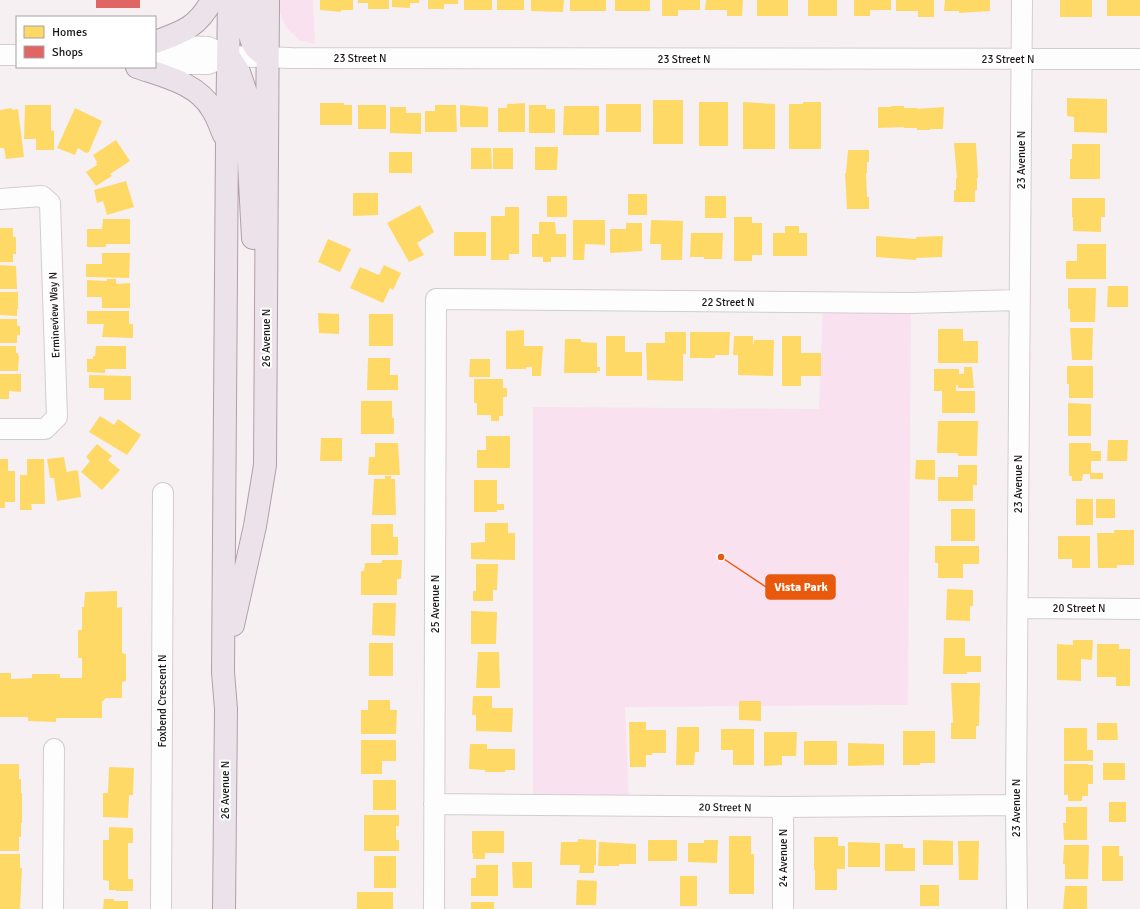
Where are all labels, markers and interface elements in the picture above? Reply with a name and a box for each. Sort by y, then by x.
legend [16,16,156,68]
text: Homes [52,25,87,40]
text: Shops [52,45,83,60]
street label: 23 Street N [334,52,386,65]
street label: 23 Street N [658,53,710,66]
street label: 23 Street N [982,53,1034,66]
street label: 23 Avenue N [1015,131,1028,189]
street label: Ermineview Way N [46,272,63,358]
street label: 22 Street N [702,296,754,309]
street label: 26 Avenue N [260,309,273,367]
street label: 23 Avenue N [1012,455,1025,513]
street label: 25 Avenue N [429,575,442,633]
callout: Vista Park [766,575,835,599]
text: Vista Park [774,580,828,595]
street label: 20 Street N [1053,602,1105,615]
street label: Foxbend Crescent N [156,655,169,747]
street label: 26 Avenue N [219,761,232,819]
street label: 23 Avenue N [1010,779,1023,837]
street label: 20 Street N [698,801,752,814]
street label: 24 Avenue N [777,829,790,887]

